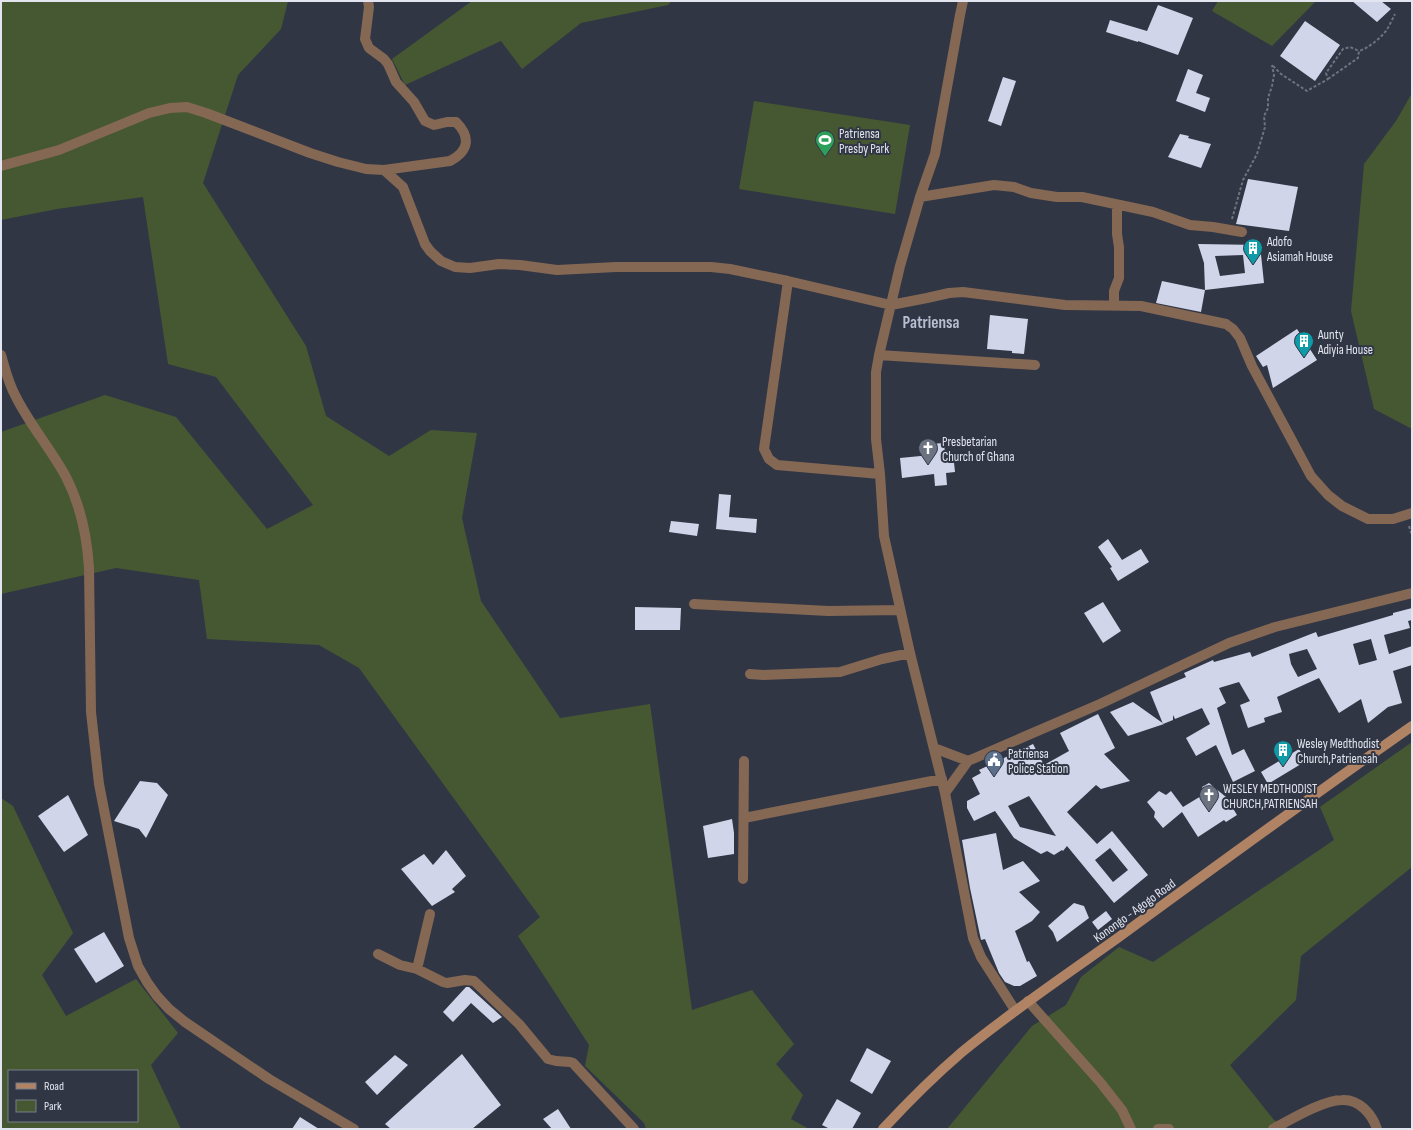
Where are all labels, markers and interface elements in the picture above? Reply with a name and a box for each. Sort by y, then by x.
place label: Patriensa Presby Park [839,126,889,157]
sports icon: Patriensa Presby Park [814,129,836,157]
place label: Adofo Asiamah House [1266,234,1333,265]
building icon: Adofo Asiamah House [1242,237,1264,265]
district label: Patriensa [902,313,960,333]
place label: Aunty Adiyia House [1317,327,1373,358]
building icon: Aunty Adiyia House [1293,330,1315,358]
place label: Presbetarian Church of Ghana [942,434,1015,465]
church icon: Presbetarian Church of Ghana [917,437,939,465]
place label: Wesley Medthodist Church,Patriensah [1297,736,1380,767]
building icon: Wesley Medthodist Church,Patriensah [1272,739,1294,767]
place label: Patriensa Police Station [1008,746,1068,777]
public building icon: Patriensa Police Station [983,749,1005,777]
place label: WESLEY MEDTHODIST CHURCH,PATRIENSAH [1223,781,1318,812]
church icon: WESLEY MEDTHODIST CHURCH,PATRIENSAH [1198,784,1220,812]
street label: Konongo - Agogo Road [1090,876,1179,946]
legend [8,1070,138,1122]
text: Road [44,1079,64,1094]
text: Park [44,1099,62,1114]

